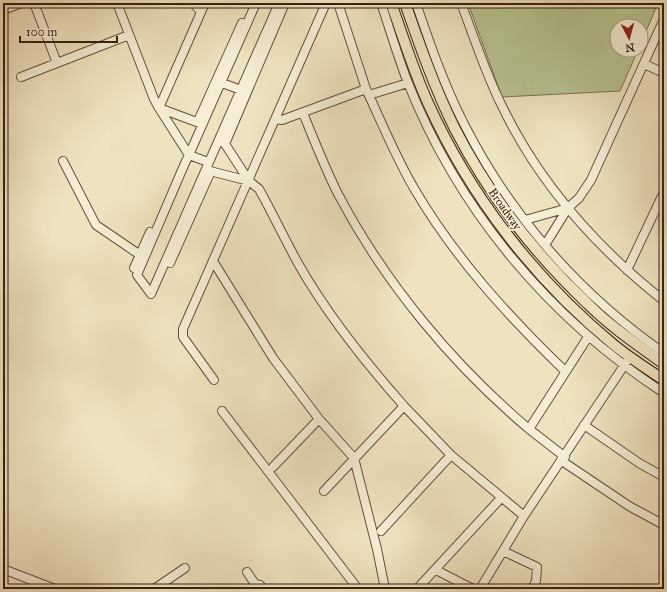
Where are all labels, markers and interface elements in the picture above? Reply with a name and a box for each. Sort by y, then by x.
scale bar [20,18,117,44]
north arrow [609,18,649,58]
text: 100 m [26,25,57,39]
text: N [624,40,635,54]
street label: Broadway [486,185,525,233]

